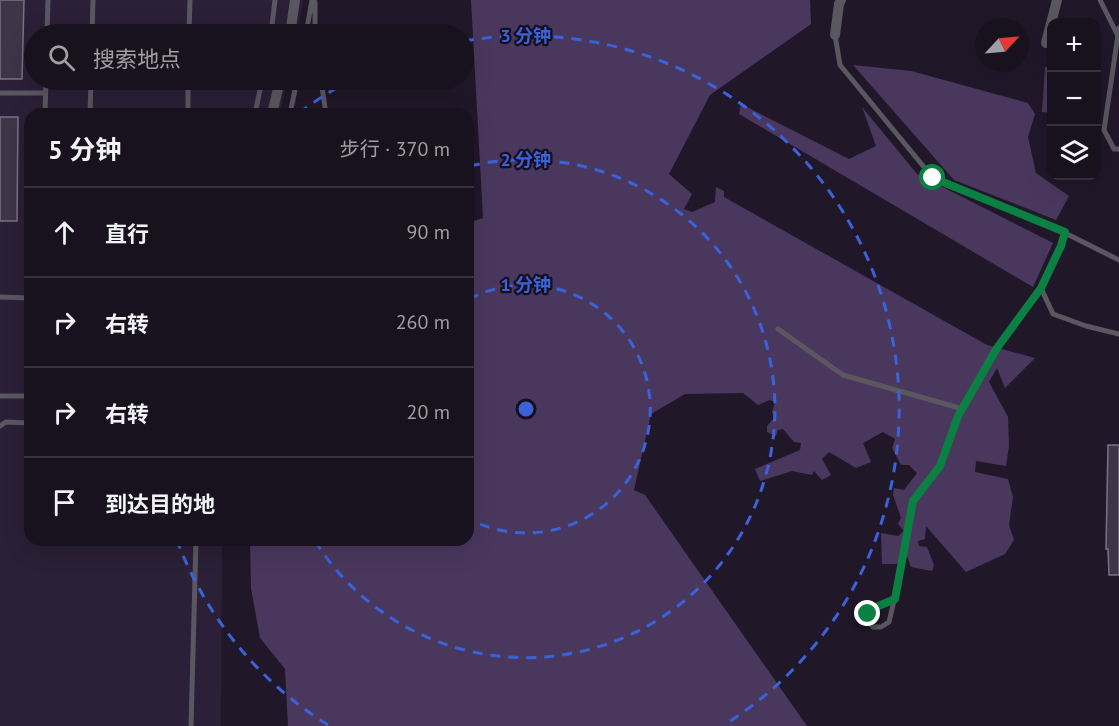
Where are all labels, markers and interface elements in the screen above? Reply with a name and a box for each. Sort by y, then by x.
north arrow [975,18,1029,72]
map controls [1047,18,1101,180]
button: + [1047,18,1101,72]
search box [24,24,474,90]
text: 3 分钟 [501,24,551,47]
icon: search [45,41,78,74]
text: 搜索地点 [93,45,181,73]
button: − [1047,72,1101,126]
button: layers [1047,126,1101,180]
text: 5 分钟 [48,133,121,166]
text: 步行 · 370 m [340,136,450,162]
text: 2 分钟 [501,148,551,171]
route start [919,164,945,190]
icon: ahead [48,216,81,249]
text: 90 m [407,219,450,245]
text: 直行 [105,220,149,248]
text: 1 分钟 [501,273,551,296]
icon: right [48,306,81,339]
text: 260 m [396,309,450,335]
text: 右转 [105,310,149,338]
icon: right [48,396,81,429]
text: 20 m [407,399,450,425]
centre of rings [516,399,536,419]
text: 右转 [105,400,149,428]
icon: arrive [48,486,81,519]
text: 到达目的地 [105,490,215,518]
route end [854,600,880,626]

